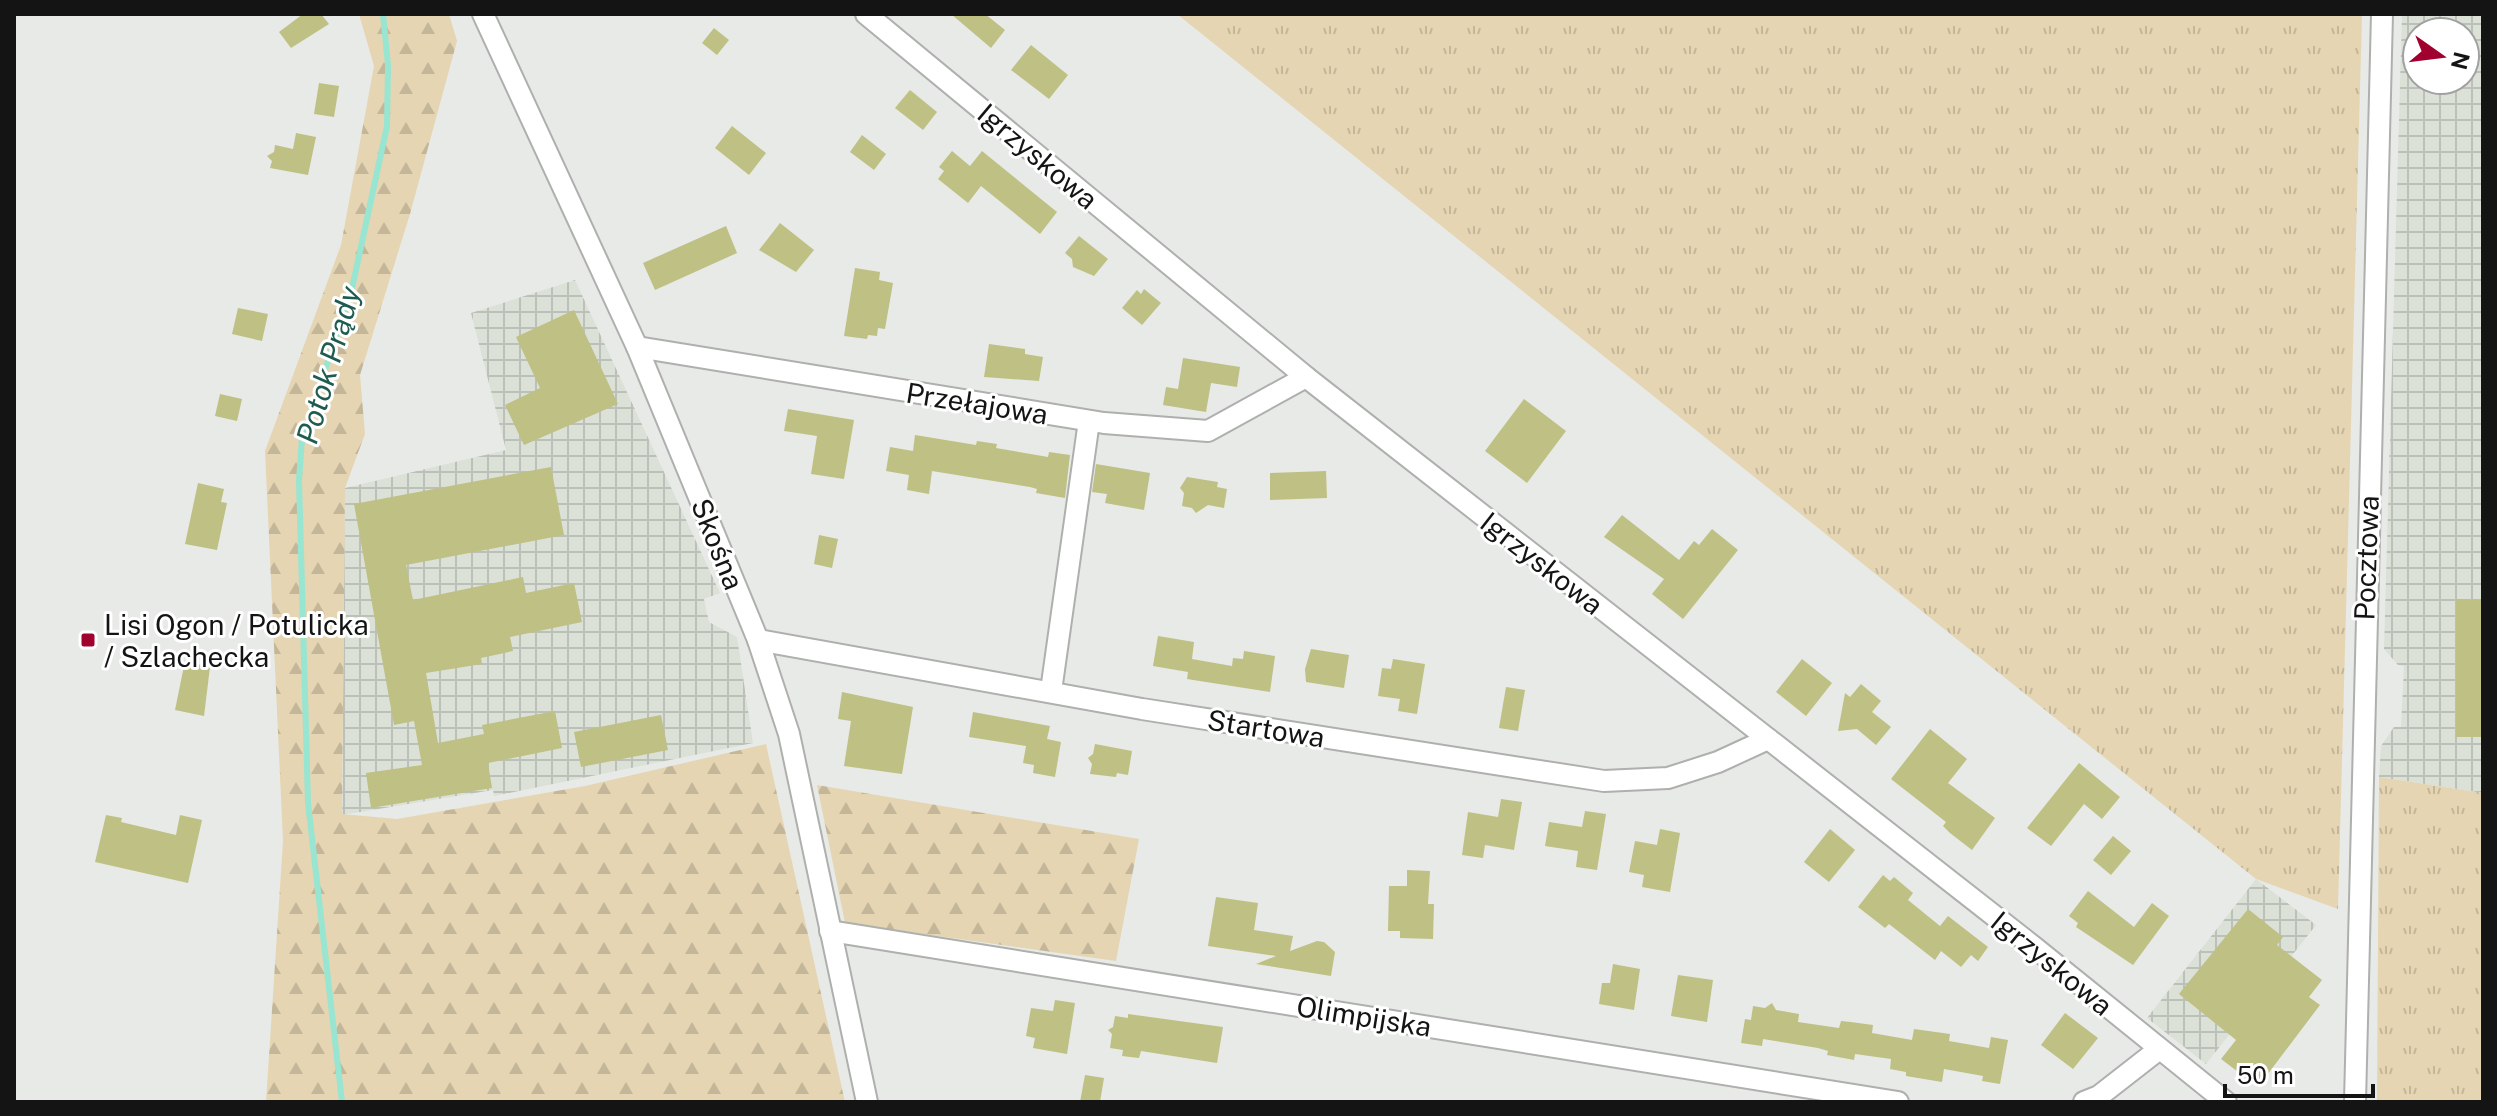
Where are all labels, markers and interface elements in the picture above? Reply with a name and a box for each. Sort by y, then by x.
north arrow [2401,16,2481,96]
text: N [2446,49,2475,72]
street label: Igrzyskowa [971,96,1105,216]
water label: Potok Prądy [288,281,368,448]
street label: Przełajowa [904,376,1050,430]
street label: Skośna [685,494,751,594]
street label: Pocztowa [2347,495,2385,621]
street label: Igrzyskowa [1474,505,1610,621]
place label: Lisi Ogon / Potulicka / Szlachecka [104,608,369,673]
marker: Lisi Ogon / Potulicka / Szlachecka [79,631,97,649]
street label: Startowa [1205,702,1327,754]
street label: Igrzyskowa [1985,904,2119,1022]
street label: Olimpijska [1294,989,1434,1043]
scale bar [2225,1048,2373,1098]
text: 50 m [2237,1061,2294,1089]

